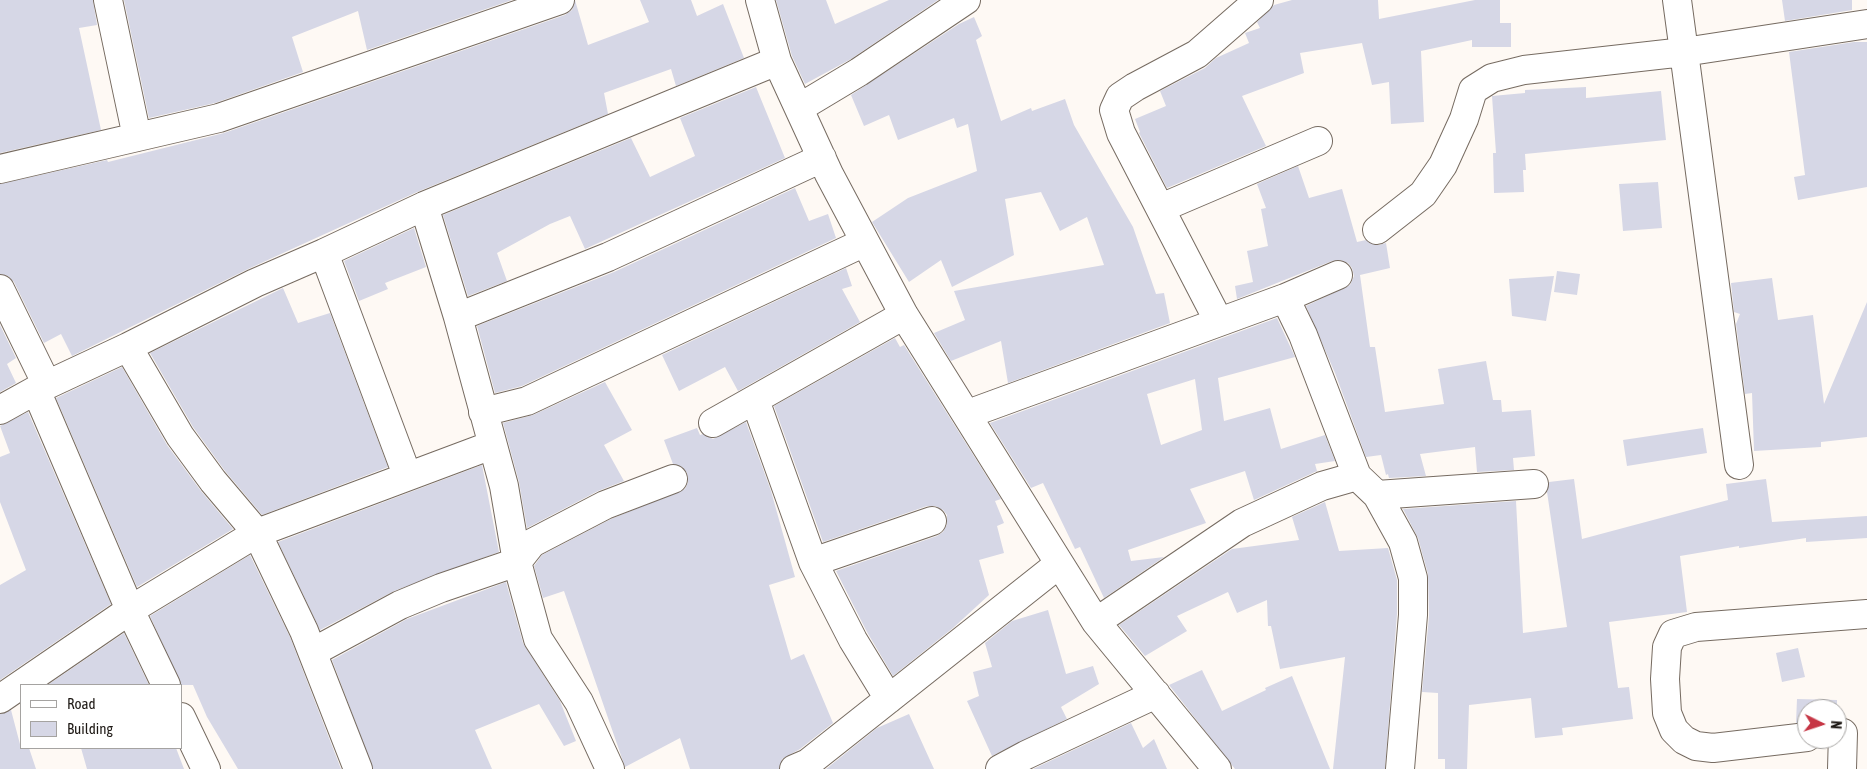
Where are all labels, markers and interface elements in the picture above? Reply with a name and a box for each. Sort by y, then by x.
legend [20,684,182,749]
text: Road [67,695,96,712]
north arrow [1797,699,1847,749]
text: Building [67,720,113,737]
text: N [1828,720,1844,730]

